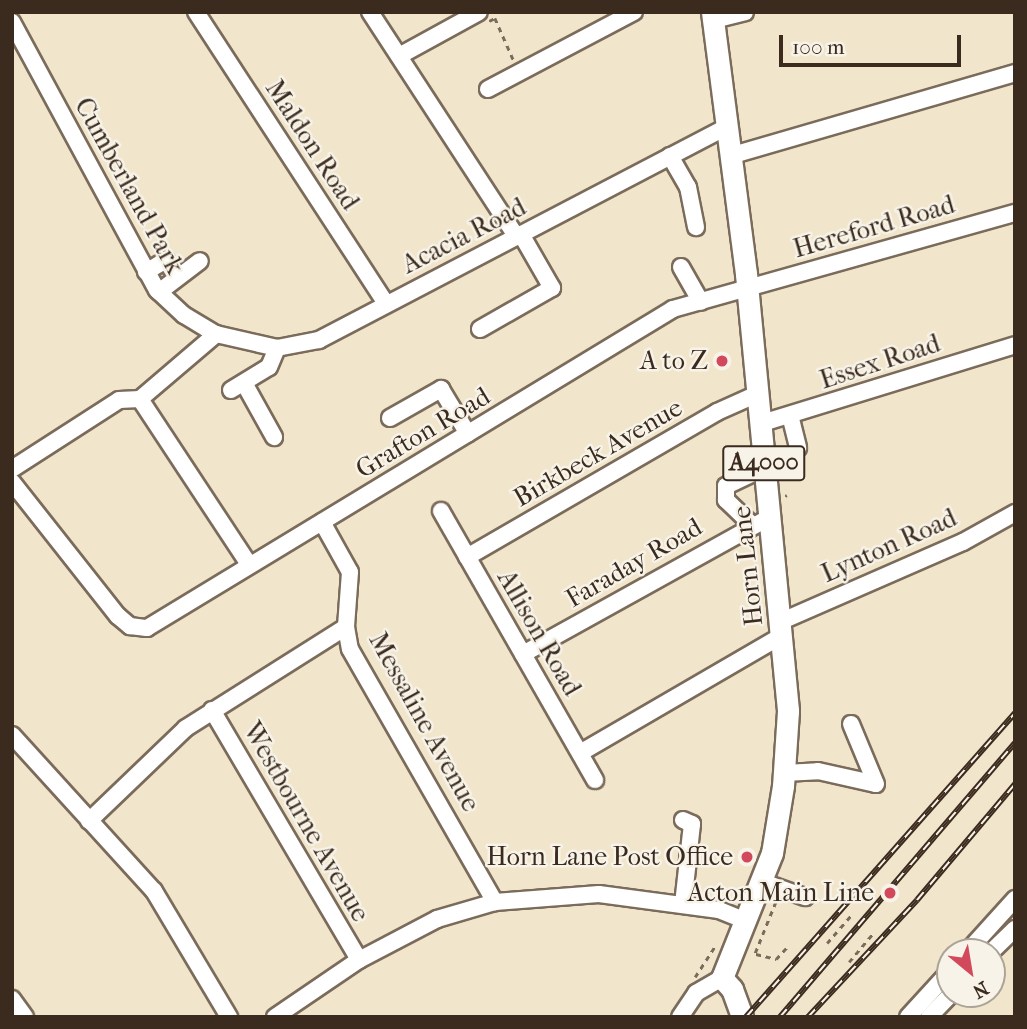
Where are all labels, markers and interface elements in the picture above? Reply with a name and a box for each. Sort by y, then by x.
scale bar [782,21,964,65]
text: 100 m [792,35,845,59]
street label: Maldon Road [258,74,366,216]
street label: Cumberland Park [68,92,190,280]
street label: Hereford Road [790,189,958,265]
street label: Acacia Road [397,191,531,281]
street label: Essex Road [816,328,944,396]
place label: A to Z [640,345,708,377]
marker: A to Z [714,353,730,369]
street label: Grafton Road [350,381,496,485]
street label: Birkbeck Avenue [508,392,688,514]
road number: A4000 [722,442,806,484]
street label: Lynton Road [817,502,961,590]
street label: Horn Lane [726,504,770,628]
street label: Faraday Road [560,511,708,615]
street label: Allison Road [490,565,588,701]
street label: Messaline Avenue [362,627,486,817]
street label: Westbourne Avenue [236,717,376,927]
place label: Horn Lane Post Office [486,841,733,873]
marker: Horn Lane Post Office [739,849,755,865]
place label: Acton Main Line [687,877,874,909]
marker: Acton Main Line [880,883,900,903]
north arrow [936,938,1006,1008]
text: N [969,976,992,1003]

